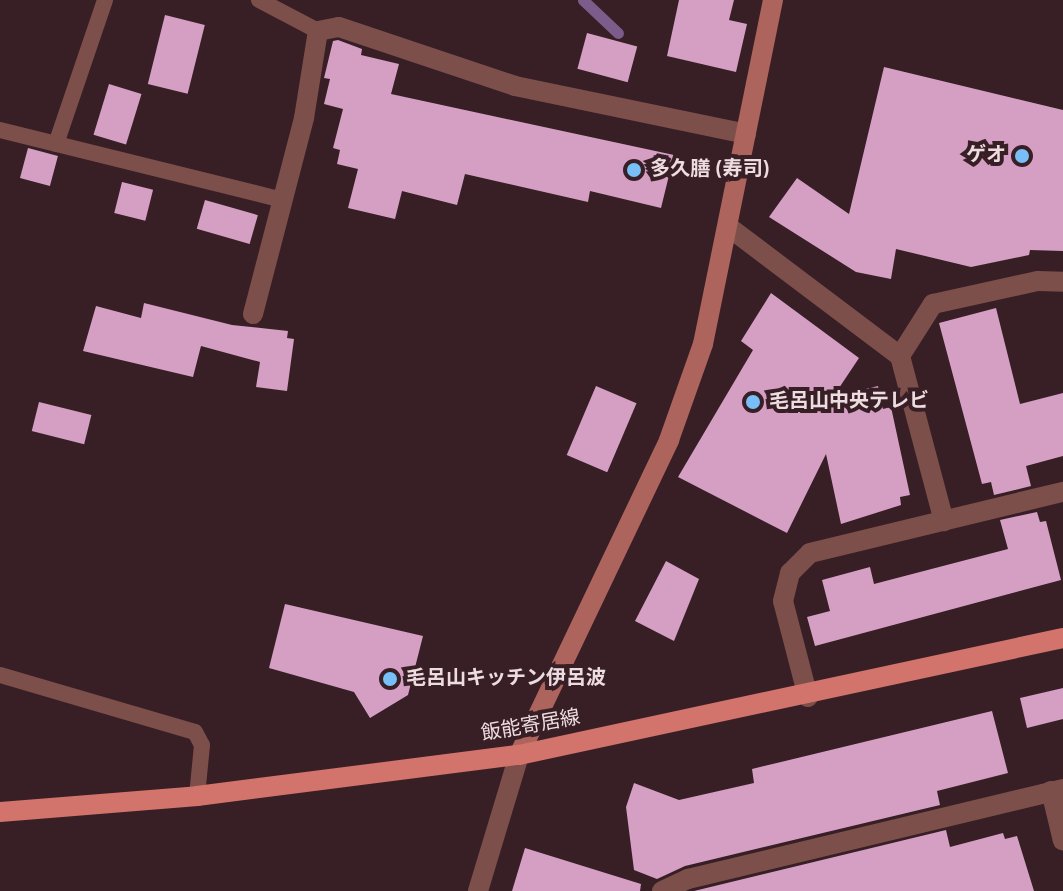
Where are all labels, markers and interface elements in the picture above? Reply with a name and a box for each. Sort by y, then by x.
place label: ゲオ [966,144,1006,168]
marker: ゲオ [1013,147,1031,165]
place label: 多久膳 (寿司) [650,158,770,182]
marker: 多久膳 (寿司) [625,161,643,179]
place label: 毛呂山中央テレビ [769,390,929,414]
marker: 毛呂山中央テレビ [744,393,762,411]
place label: 毛呂山キッチン伊呂波 [406,667,606,691]
marker: 毛呂山キッチン伊呂波 [381,670,399,688]
street label: 飯能寄居線 [480,706,582,748]

